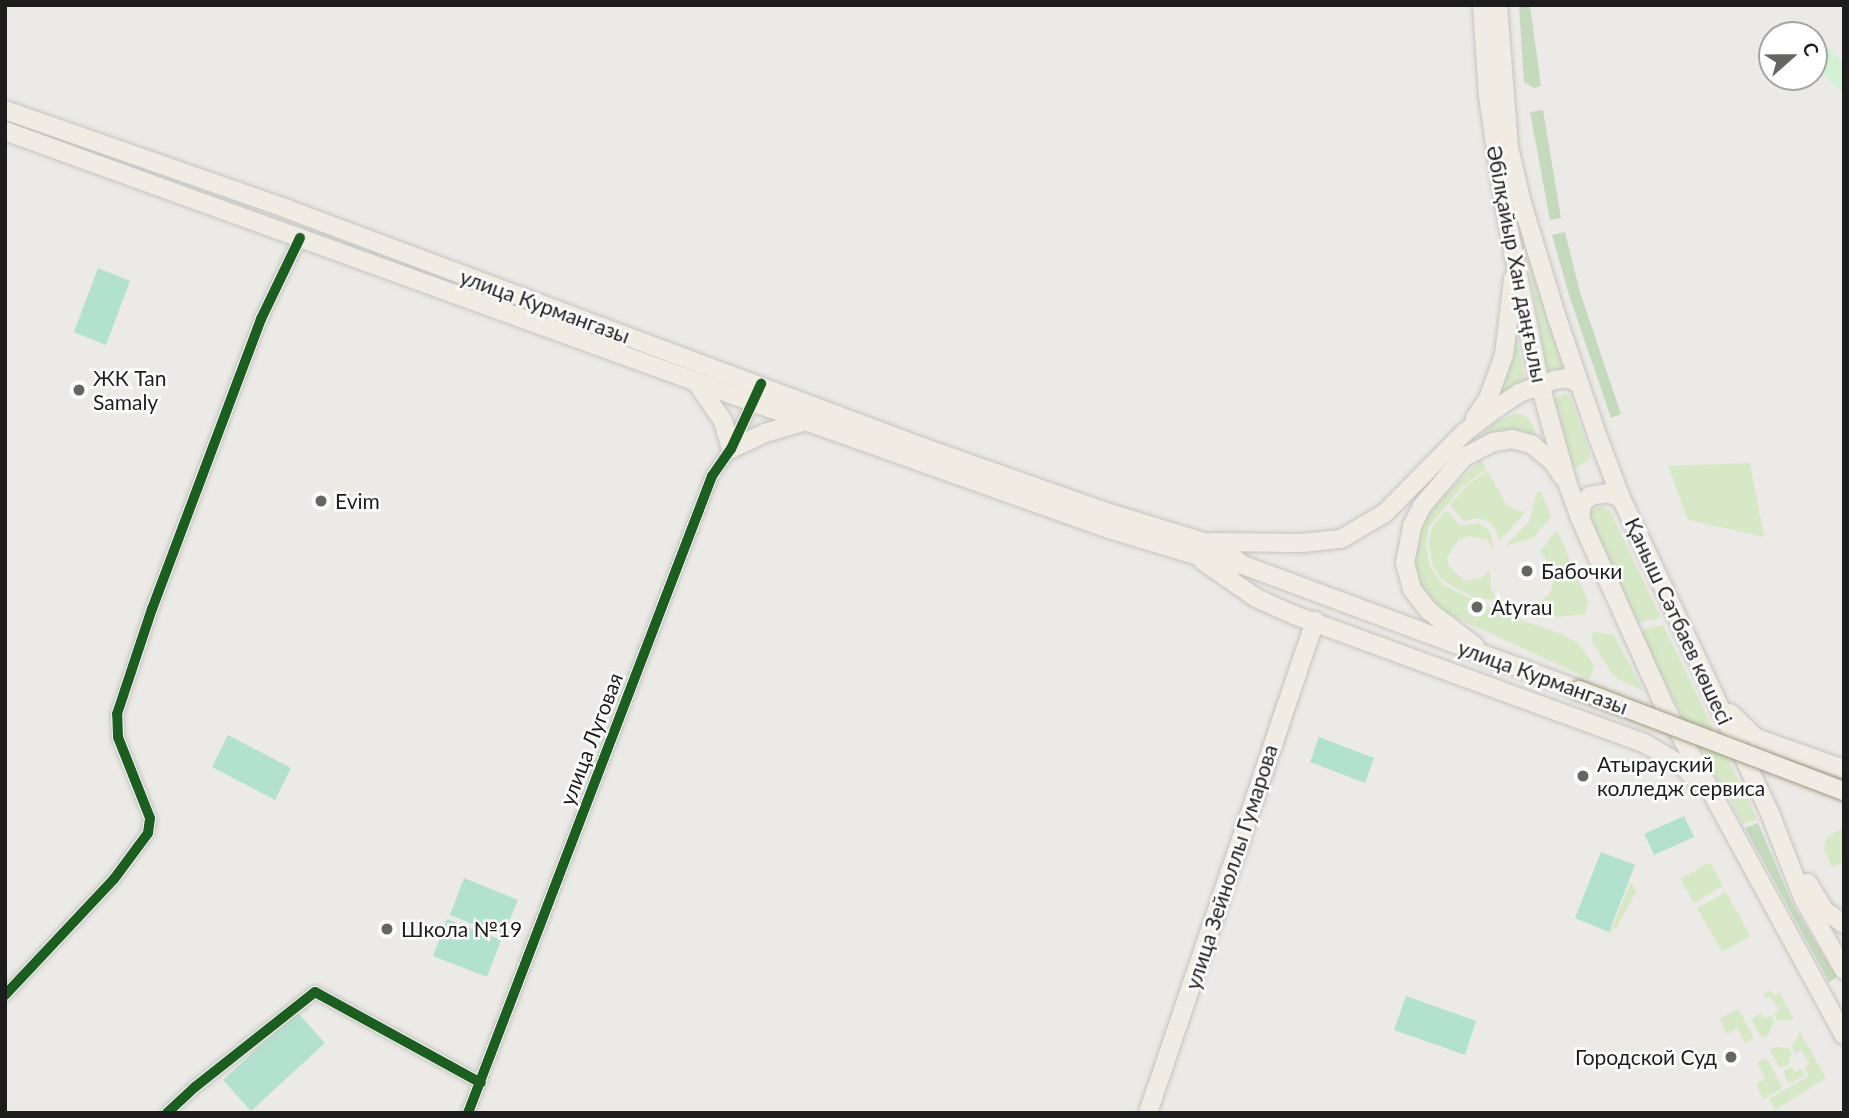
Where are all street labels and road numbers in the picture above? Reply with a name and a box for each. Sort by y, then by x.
street label: Әбілқайыр Хан даңғылы [1482,143,1552,385]
street label: улица Курмангазы [457,264,633,348]
street label: Қаныш Сәтбаев көшесі [1620,513,1738,729]
street label: улица Курмангазы [1455,635,1631,719]
street label: улица Луговая [554,669,628,809]
street label: улица Зейноллы Гумарова [1179,741,1283,993]

